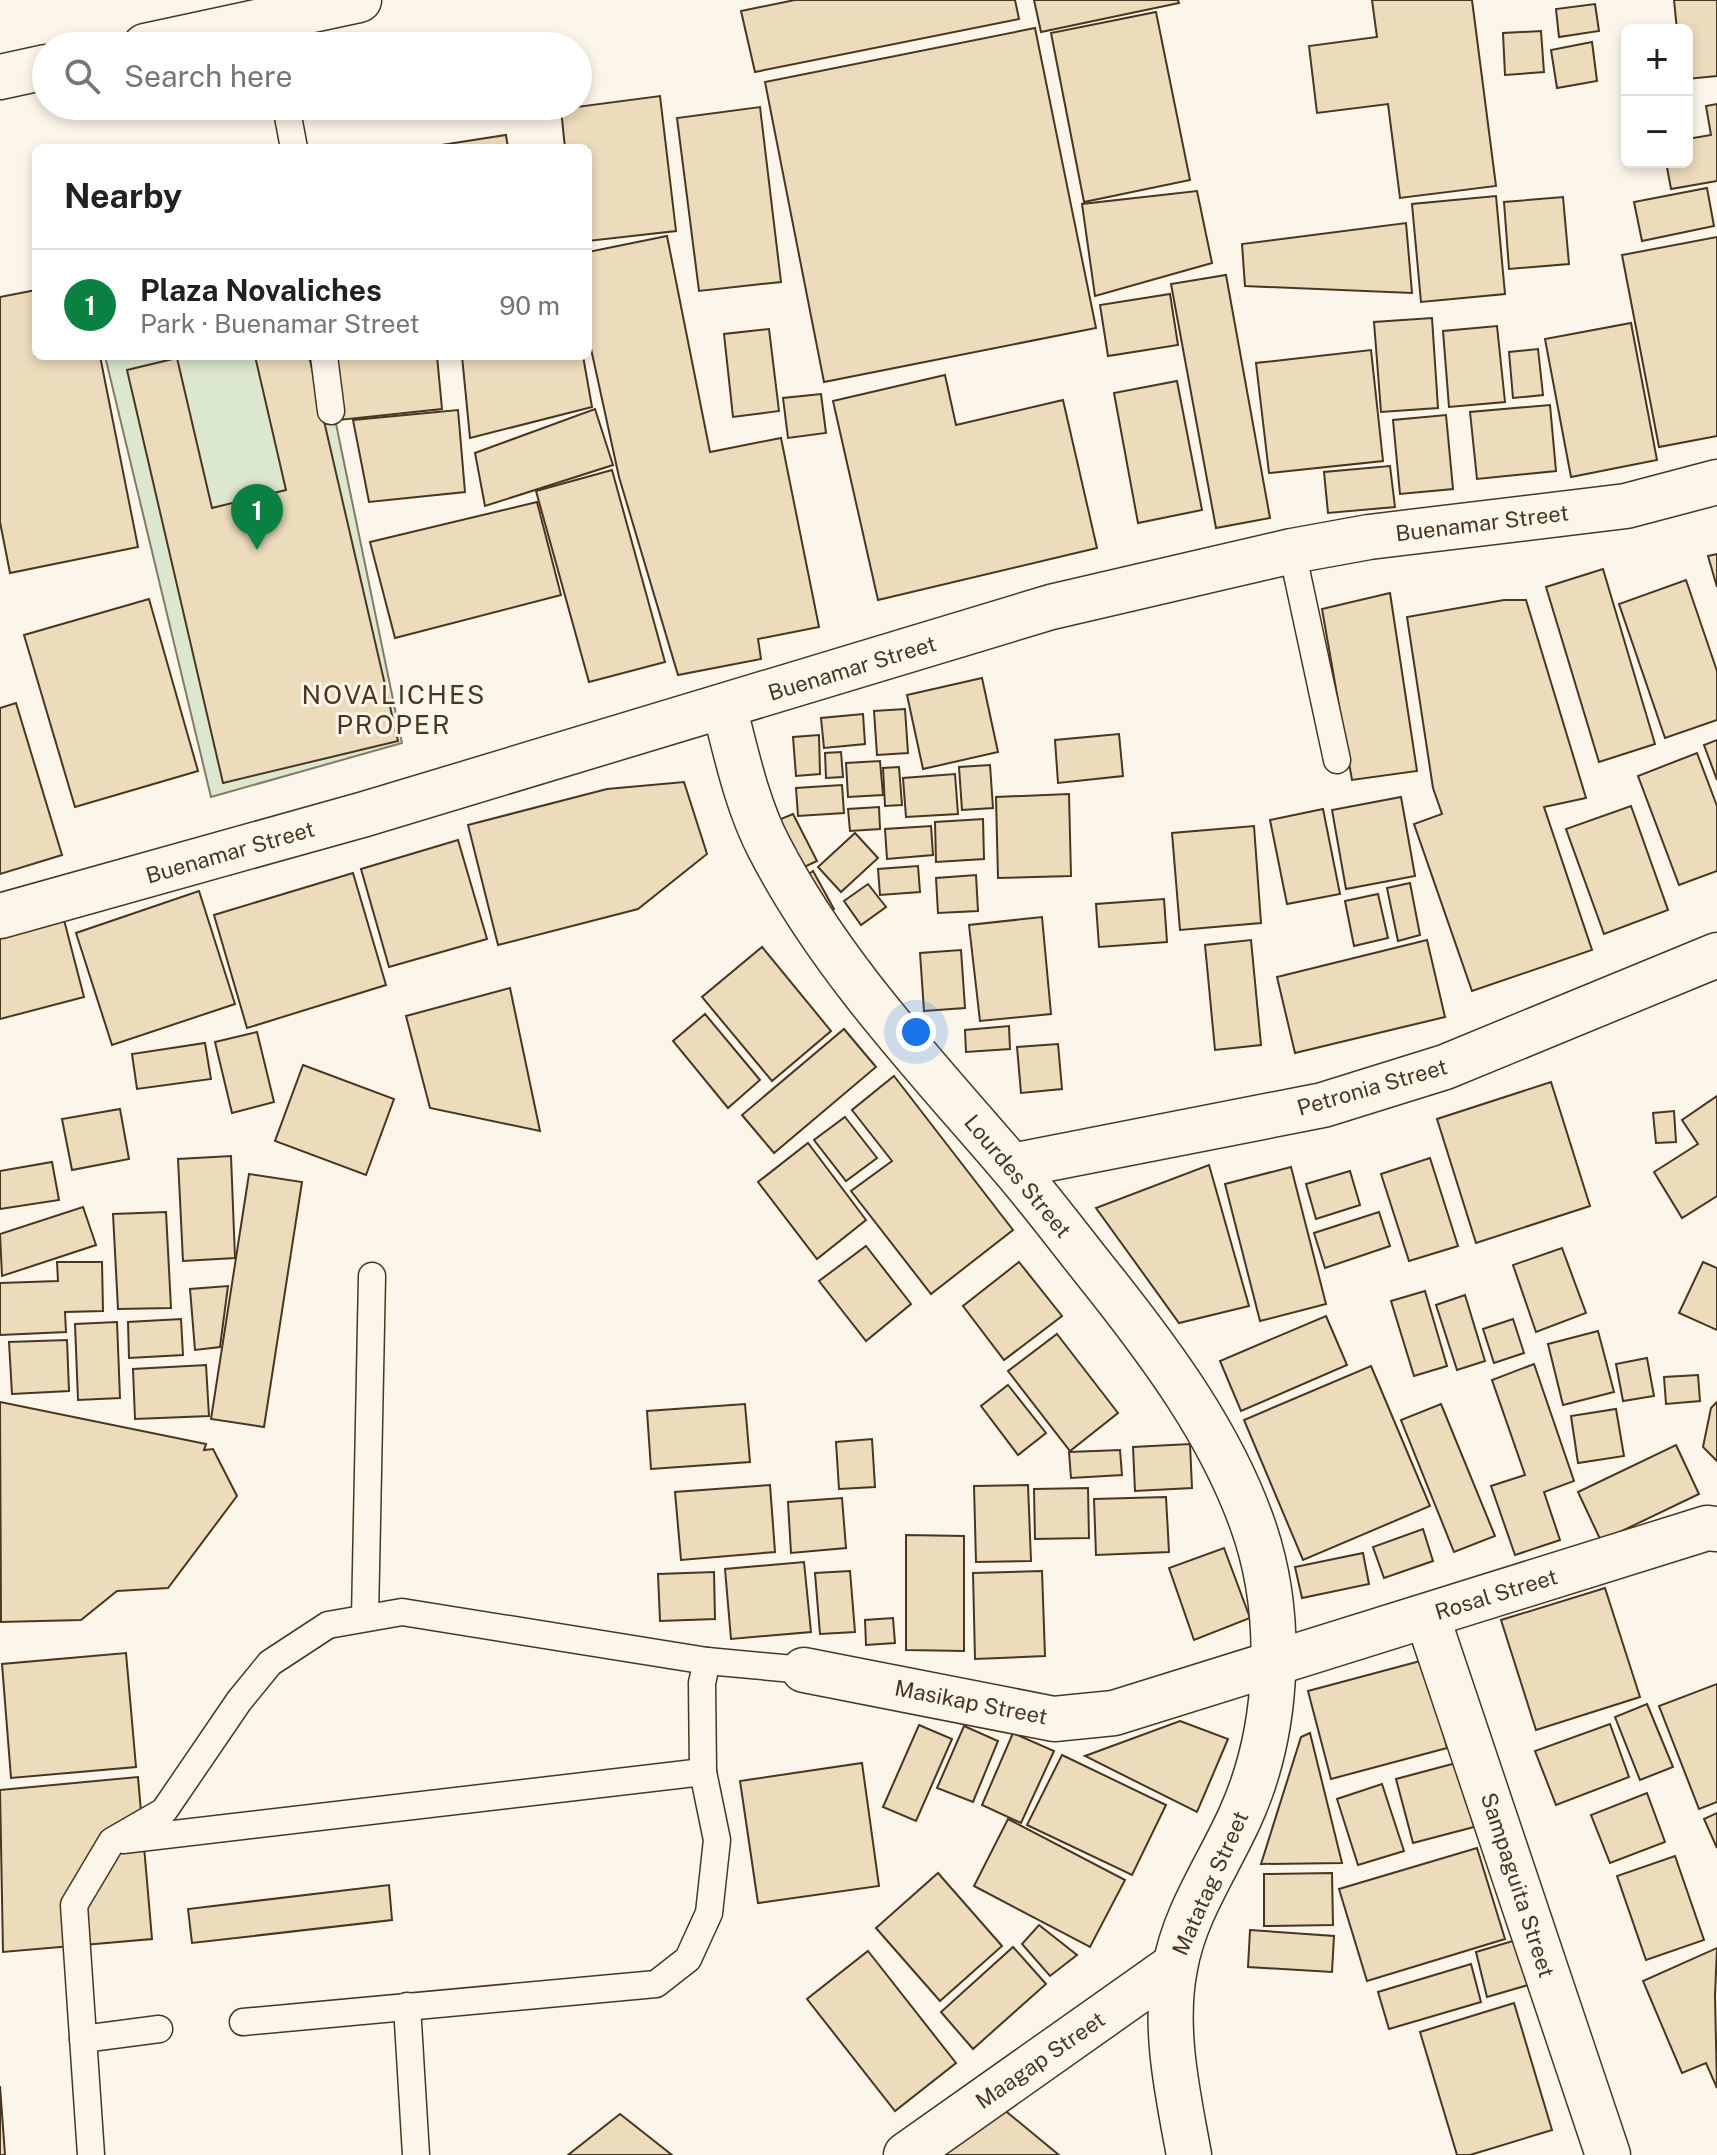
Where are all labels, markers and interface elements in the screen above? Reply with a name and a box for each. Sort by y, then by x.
map controls [1621,24,1693,168]
button: + [1621,24,1693,96]
search box [32,32,592,120]
icon: search [60,54,104,98]
text: Search here [124,58,292,94]
button: − [1621,96,1693,168]
text: Nearby [64,176,182,216]
text: Plaza Novaliches [140,272,382,308]
text: 1 [84,290,96,321]
text: 90 m [499,290,560,321]
text: Park · Buenamar Street [140,308,420,339]
pin: 1 [231,484,283,550]
street label: Buenamar Street [1394,499,1570,547]
street label: Buenamar Street [765,630,939,706]
district label: NOVALICHES PROPER [301,679,487,740]
street label: Buenamar Street [143,815,317,889]
your location [896,1012,936,1052]
street label: Petronia Street [1294,1053,1450,1121]
street label: Lourdes Street [959,1109,1077,1243]
street label: Rosal Street [1432,1563,1560,1625]
street label: Masikap Street [892,1674,1050,1730]
street label: Sampaguita Street [1476,1789,1560,1981]
street label: Matatag Street [1167,1807,1253,1959]
street label: Maagap Street [970,2006,1110,2114]

